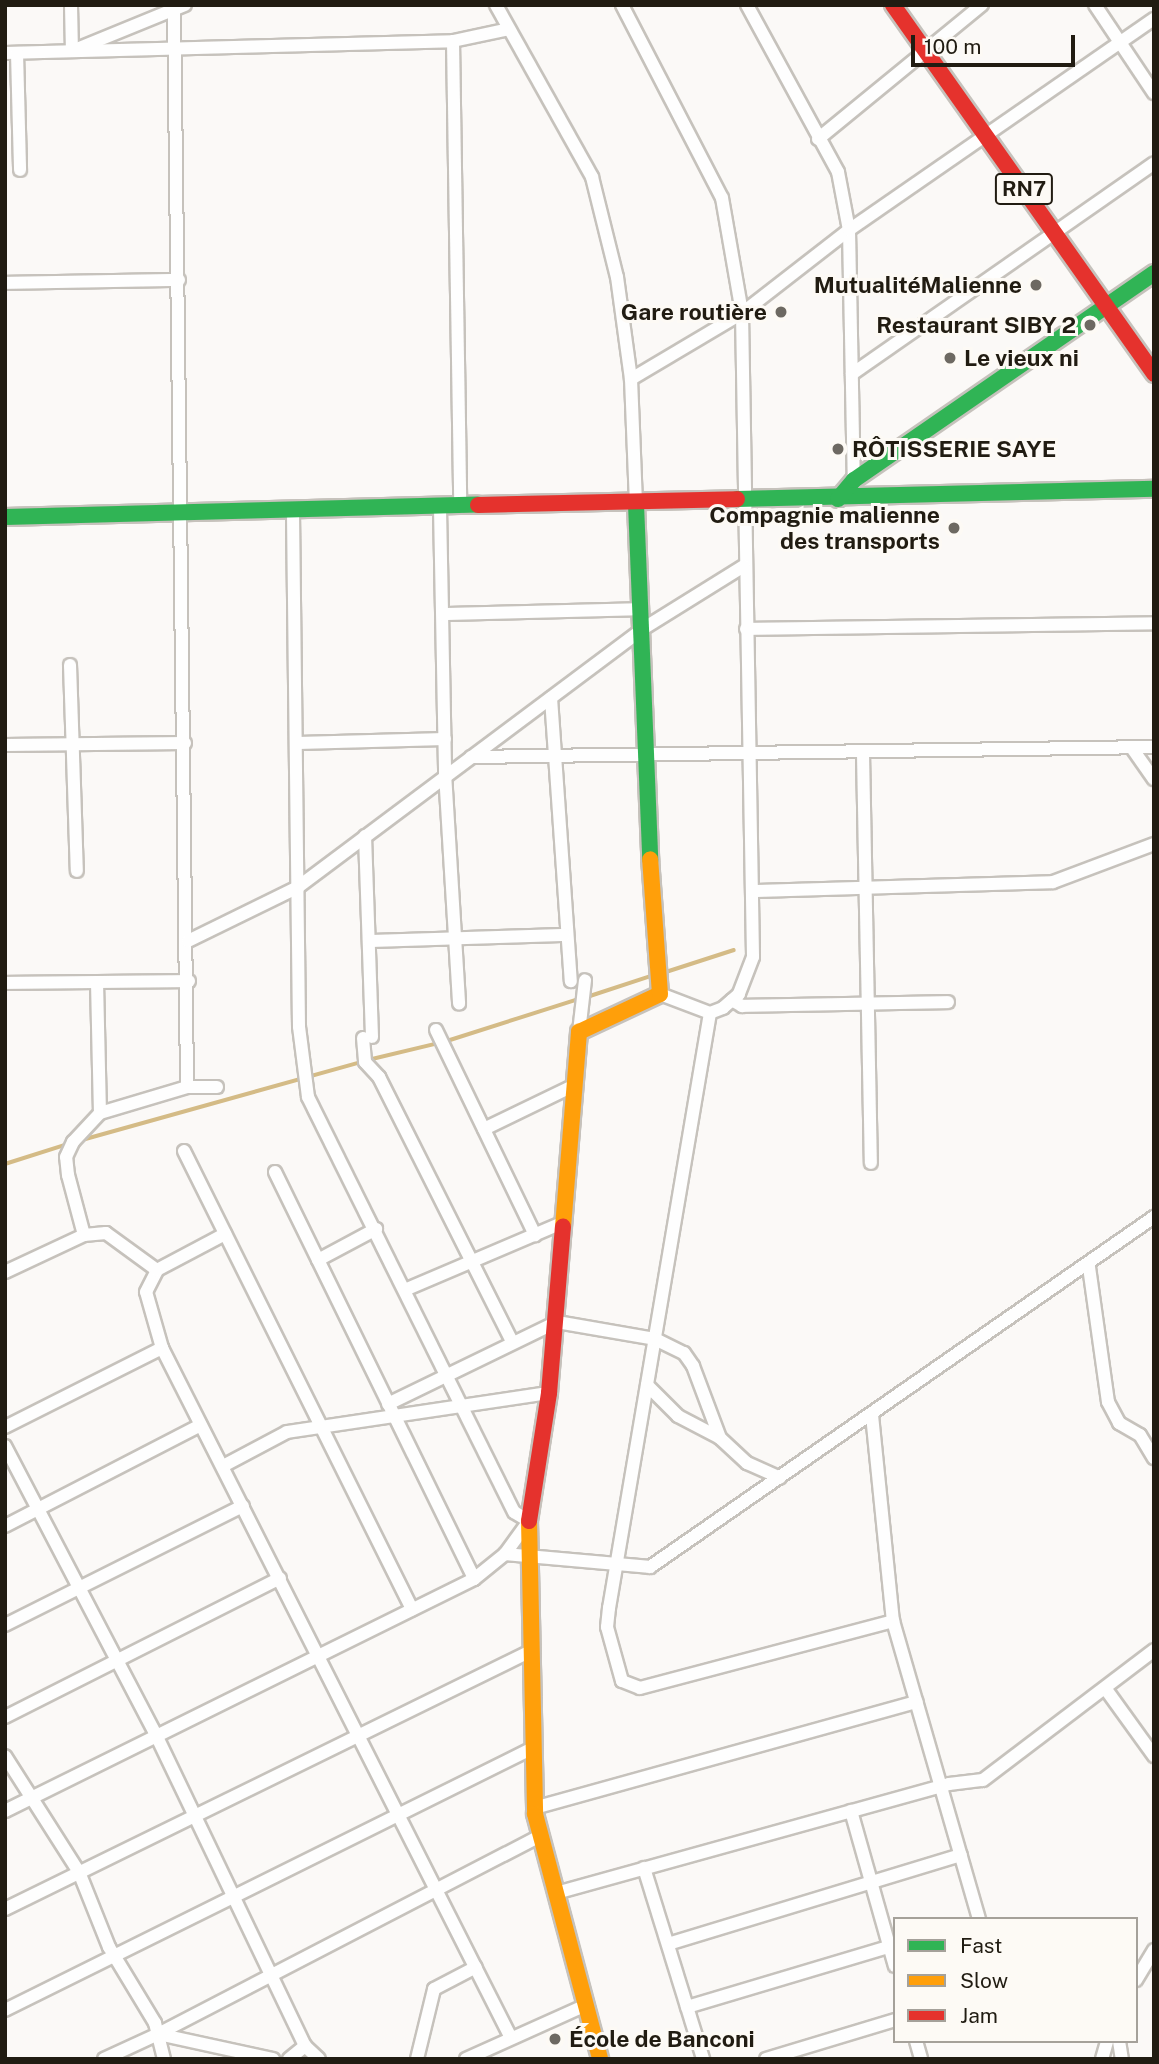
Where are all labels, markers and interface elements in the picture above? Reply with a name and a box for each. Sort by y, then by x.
scale bar [914,21,1078,65]
text: 100 m [924,34,981,59]
road number: RN7 [994,172,1054,206]
place label: MutualitéMalienne [814,271,1022,299]
marker: MutualitéMalienne [1028,277,1044,293]
place label: Gare routière [621,298,767,326]
marker: Gare routière [773,304,789,320]
place label: Restaurant SIBY 2 [876,311,1076,339]
marker: Restaurant SIBY 2 [1082,317,1098,333]
place label: Le vieux ni [964,344,1079,372]
marker: Le vieux ni [942,350,958,366]
place label: RÔTISSERIE SAYE [852,435,1056,463]
marker: RÔTISSERIE SAYE [830,441,846,457]
place label: Compagnie malienne des transports [709,501,940,555]
marker: Compagnie malienne des transports [946,520,962,536]
legend [893,1917,1138,2043]
text: Fast [960,1933,1002,1958]
text: Slow [960,1968,1008,1993]
text: Jam [960,2003,998,2028]
place label: École de Banconi [569,2025,755,2053]
marker: École de Banconi [547,2031,563,2047]

